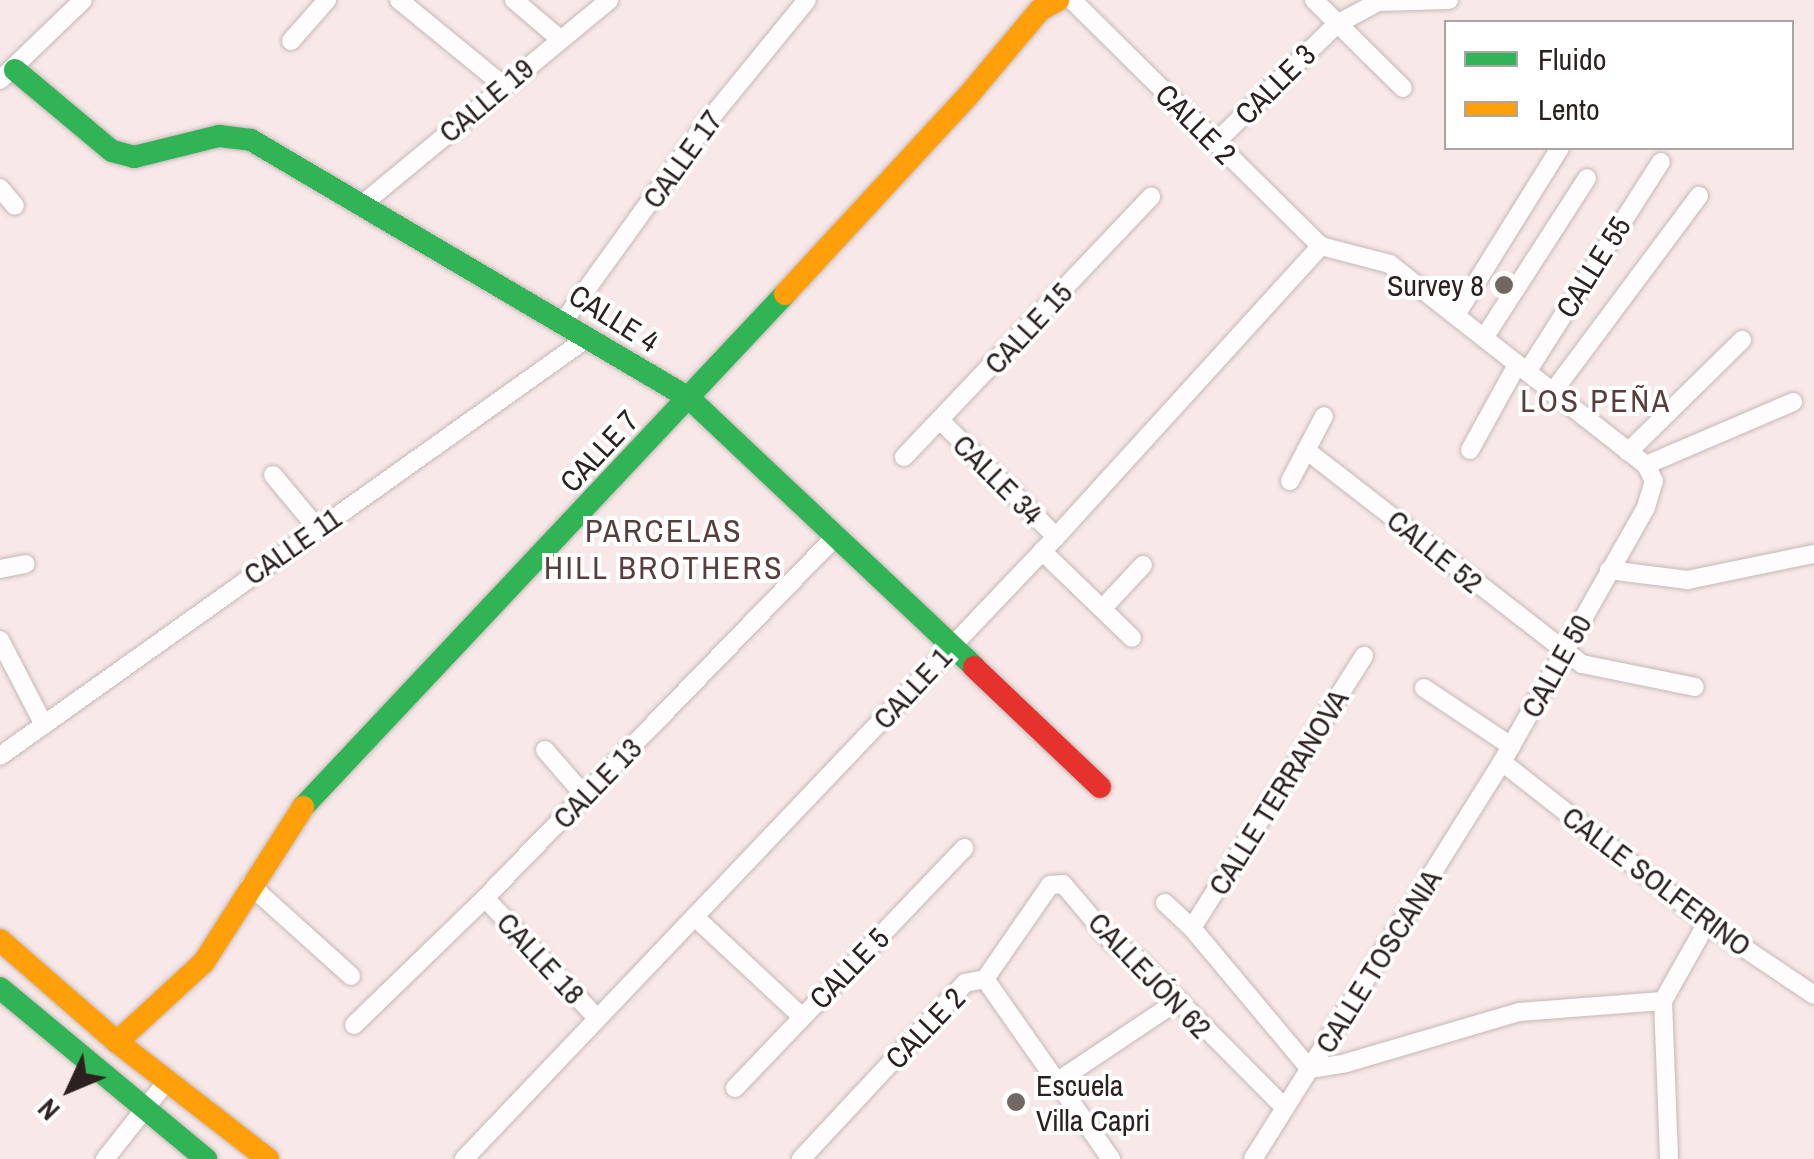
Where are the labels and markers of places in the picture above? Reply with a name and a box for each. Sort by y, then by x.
place label: Survey 8 [1387,267,1484,303]
marker: Survey 8 [1493,274,1515,296]
place label: Escuela Villa Capri [1036,1067,1150,1138]
marker: Escuela Villa Capri [1005,1091,1027,1113]

